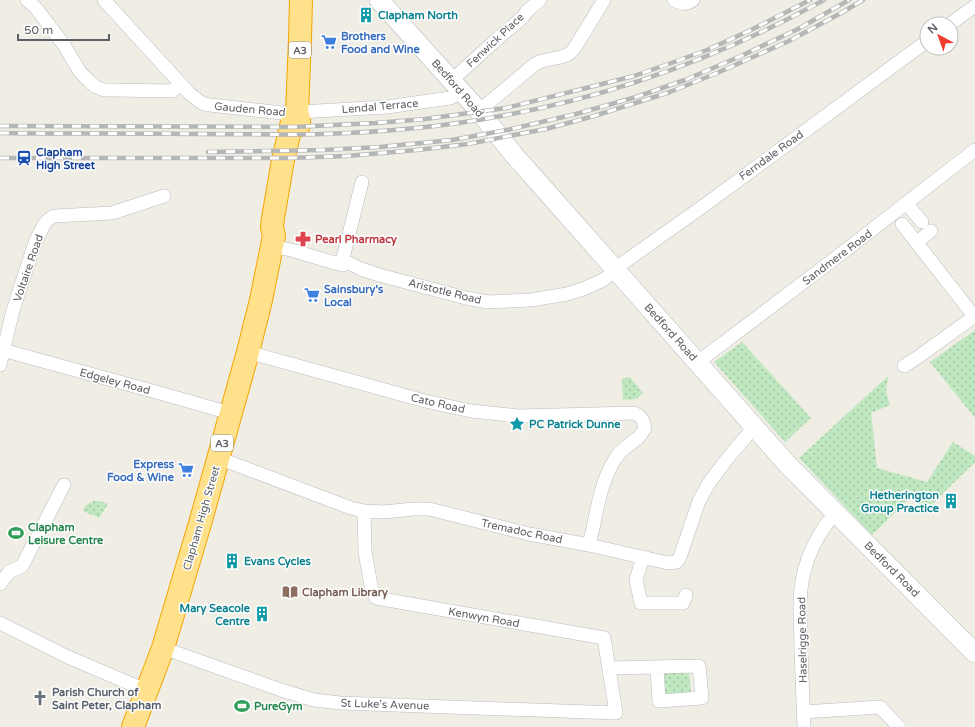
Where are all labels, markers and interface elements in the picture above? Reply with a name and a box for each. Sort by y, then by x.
building icon: Clapham North [357,6,375,24]
place label: Clapham North [378,9,458,23]
street label: Fenwick Place [464,11,527,70]
scale bar [18,16,109,42]
north arrow [919,16,959,56]
text: N [925,21,940,37]
text: 50 m [24,23,53,37]
place label: Brothers Food and Wine [341,30,421,56]
supermarket icon: Brothers Food and Wine [320,33,338,51]
road number: A3 [289,42,311,58]
street label: Bedford Road [429,57,486,120]
street label: Lendal Terrace [341,97,419,116]
street label: Gauden Road [214,100,286,119]
street label: Ferndale Road [737,128,806,183]
place label: Clapham High Street [36,146,96,173]
station icon: Clapham High Street [15,149,33,167]
street label: Sandmere Road [800,227,875,288]
pharmacy icon: Pearl Pharmacy [294,230,312,248]
street label: Voltaire Road [11,233,46,304]
place label: Pearl Pharmacy [315,233,397,247]
street label: Aristotle Road [407,276,483,307]
place label: Sainsbury's Local [324,283,384,309]
supermarket icon: Sainsbury's Local [303,286,321,304]
street label: Bedford Road [641,301,700,364]
street label: Edgeley Road [78,366,152,397]
street label: Cato Road [410,391,466,416]
place icon: PC Patrick Dunne [508,415,526,433]
place label: PC Patrick Dunne [529,418,621,431]
road number: A3 [211,435,233,451]
place label: Express Food & Wine [107,458,175,484]
supermarket icon: Express Food & Wine [177,461,195,479]
street label: Clapham High Street [180,464,223,572]
place label: Hetherington Group Practice [861,489,940,516]
building icon: Hetherington Group Practice [942,492,960,510]
street label: Tremadoc Road [480,517,564,546]
place label: Clapham Leisure Centre [28,521,104,547]
sports icon: Clapham Leisure Centre [7,524,25,542]
street label: Bedford Road [861,539,922,600]
building icon: Evans Cycles [223,552,241,570]
place label: Evans Cycles [244,555,311,569]
library icon: Clapham Library [281,583,299,601]
place label: Clapham Library [302,586,388,600]
street label: Haselrigge Road [795,597,810,683]
place label: Mary Seacole Centre [180,602,251,628]
building icon: Mary Seacole Centre [253,605,271,623]
street label: Kenwyn Road [447,605,521,630]
place label: Parish Church of Saint Peter, Clapham [52,686,161,713]
church icon: Parish Church of Saint Peter, Clapham [31,689,49,707]
street label: St Luke's Avenue [340,696,430,713]
sports icon: PureGym [233,697,251,715]
place label: PureGym [254,700,303,714]

